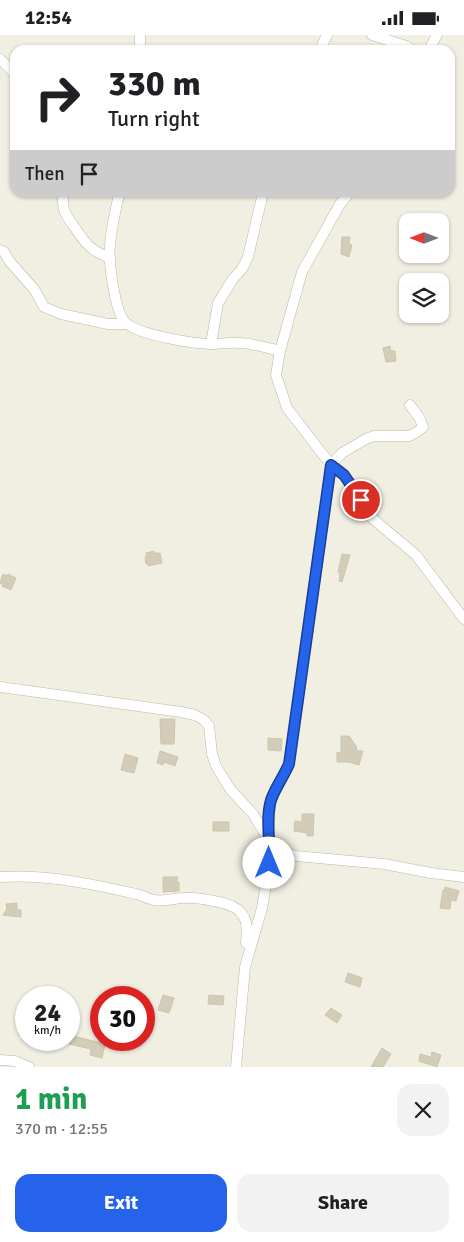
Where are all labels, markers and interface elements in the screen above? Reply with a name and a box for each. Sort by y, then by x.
text: 12:54 [25,6,72,30]
text: 330 m [108,62,201,105]
icon: right [25,65,90,130]
text: Turn right [108,105,200,132]
icon: arrive [75,160,103,188]
text: Then [25,162,65,186]
north arrow [399,213,449,263]
map controls [399,213,449,323]
button: layers [399,273,449,323]
pin [340,479,382,521]
icon: arrive [347,486,375,514]
position arrow [242,836,294,888]
speed limit sign: 30 [90,986,155,1051]
text: 24 [34,997,61,1028]
text: km/h [34,1023,61,1038]
text: 1 min [15,1081,87,1118]
button: close [397,1084,449,1136]
text: 370 m · 12:55 [15,1119,108,1139]
button: Exit [15,1174,227,1232]
button: Share [237,1174,449,1232]

